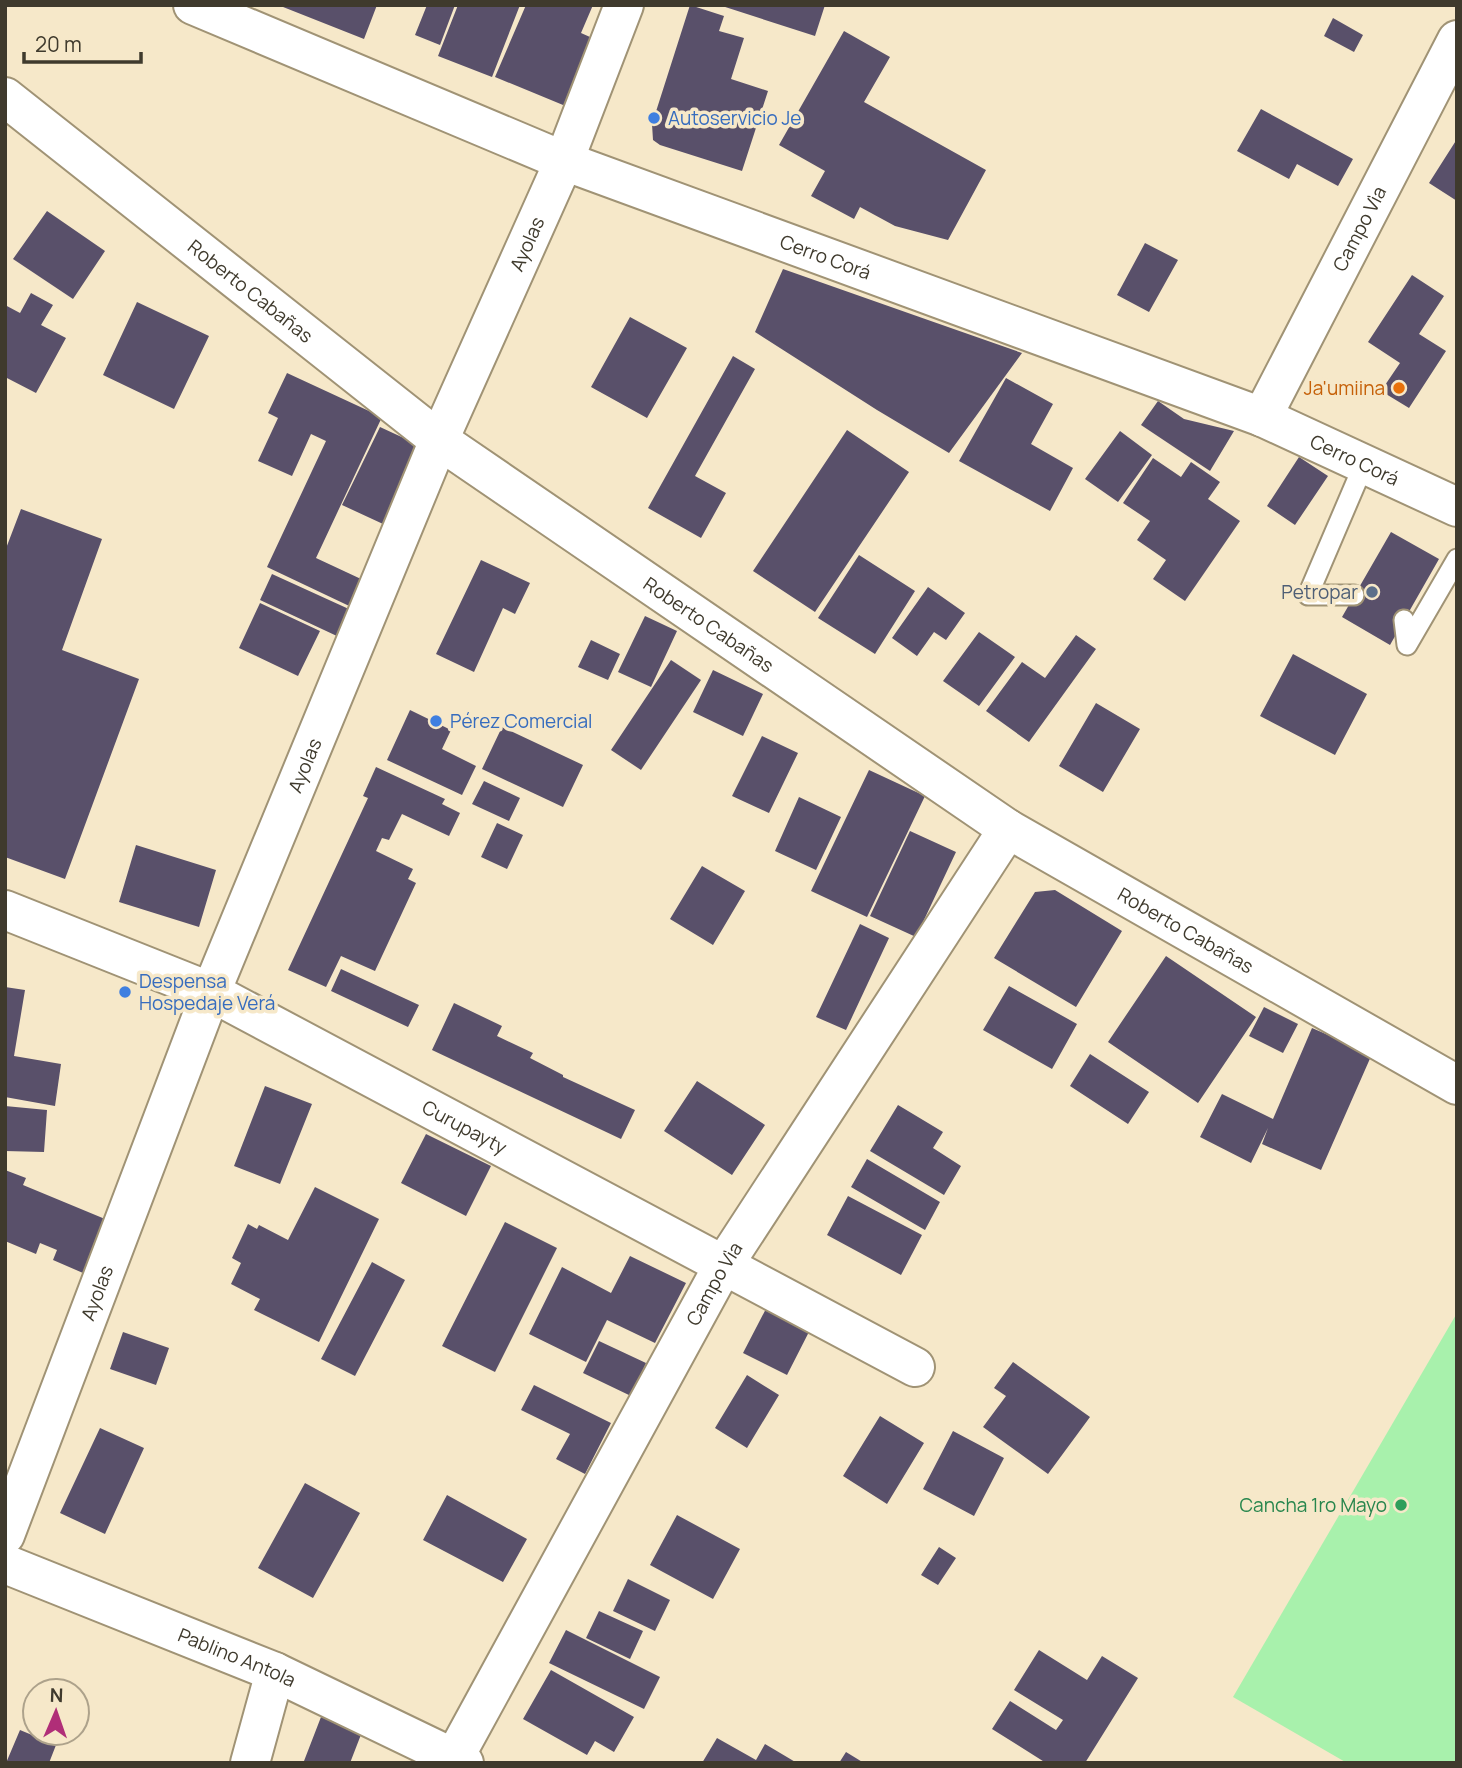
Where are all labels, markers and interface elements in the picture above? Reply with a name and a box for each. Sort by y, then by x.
scale bar [24,21,142,65]
text: 20 m [35,30,82,58]
place label: Autoservicio Je [668,105,801,131]
marker: Autoservicio Je [646,110,662,126]
street label: Campo Vìa [1327,182,1392,276]
street label: Ayolas [503,212,550,275]
street label: Cerro Corá [776,228,875,286]
street label: Roberto Cabañas [183,234,318,349]
place label: Ja'umiina [1304,375,1385,401]
marker: Ja'umiina [1391,380,1407,396]
street label: Cerro Corá [1306,428,1403,492]
street label: Roberto Cabañas [638,571,779,678]
place label: Petropar [1281,579,1358,605]
marker: Petropar [1364,584,1380,600]
place label: Pérez Comercial [450,708,593,734]
marker: Pérez Comercial [428,713,444,729]
street label: Ayolas [282,734,328,797]
street label: Roberto Cabañas [1113,881,1258,979]
place label: Despensa Hospedaje Verá [139,968,275,1016]
marker: Despensa Hospedaje Verá [117,984,133,1000]
street label: Curupayty [418,1094,511,1160]
street label: Campo Vìa [680,1237,748,1330]
street label: Ayolas [75,1262,119,1324]
place label: Cancha 1ro Mayo [1240,1492,1387,1518]
marker: Cancha 1ro Mayo [1393,1497,1409,1513]
street label: Pablino Antola [174,1622,300,1693]
north arrow [21,1677,91,1747]
text: N [49,1682,64,1708]

